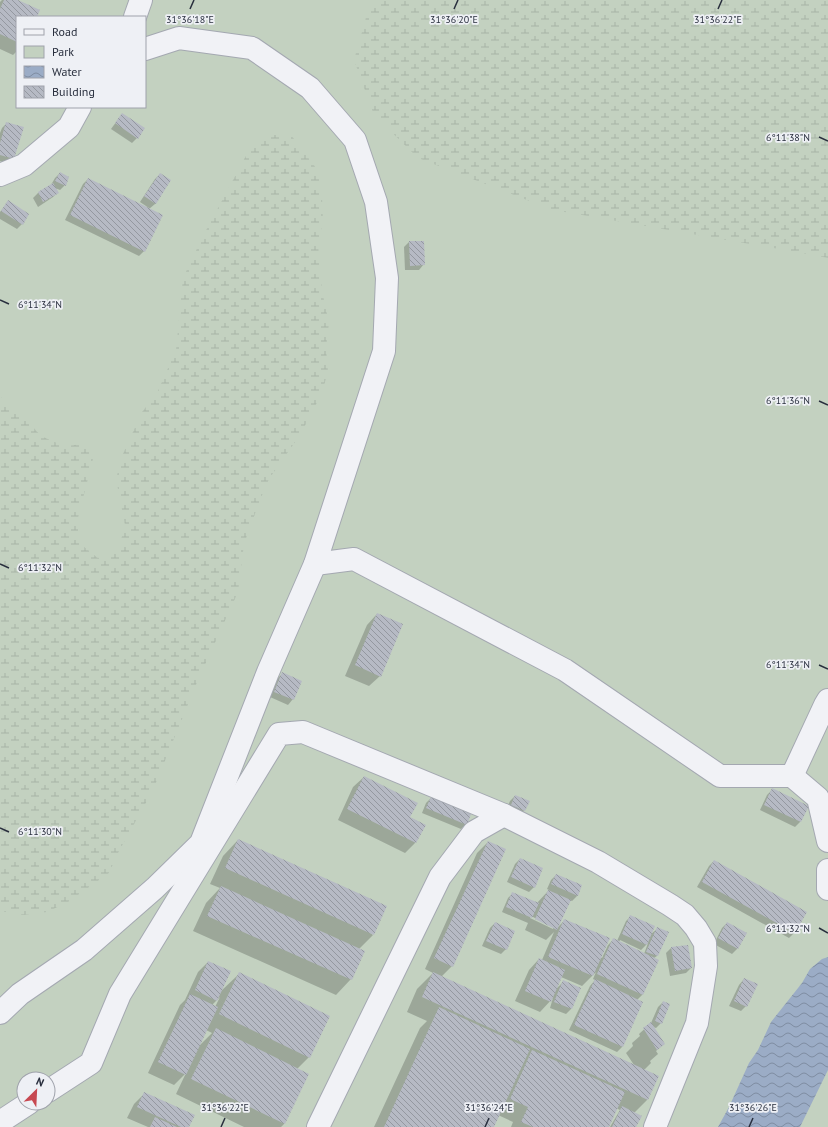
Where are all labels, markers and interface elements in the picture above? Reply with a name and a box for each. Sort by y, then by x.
text: 31°36'18"E [166,13,214,26]
text: 31°36'20"E [430,13,478,26]
text: 31°36'22"E [694,13,742,26]
legend [16,16,146,108]
text: Road [52,24,77,39]
text: Park [52,44,74,59]
text: Water [52,64,82,79]
text: Building [52,84,95,99]
text: 6°11'38"N [766,131,810,144]
text: 6°11'34"N [18,298,62,311]
text: 6°11'36"N [766,394,810,407]
text: 6°11'32"N [18,561,62,574]
text: 6°11'34"N [766,658,810,671]
text: 6°11'30"N [18,825,62,838]
text: 6°11'32"N [766,922,810,935]
north arrow [16,1071,56,1111]
text: N [34,1074,46,1090]
text: 31°36'22"E [201,1101,249,1114]
text: 31°36'24"E [465,1101,513,1114]
text: 31°36'26"E [729,1101,777,1114]

